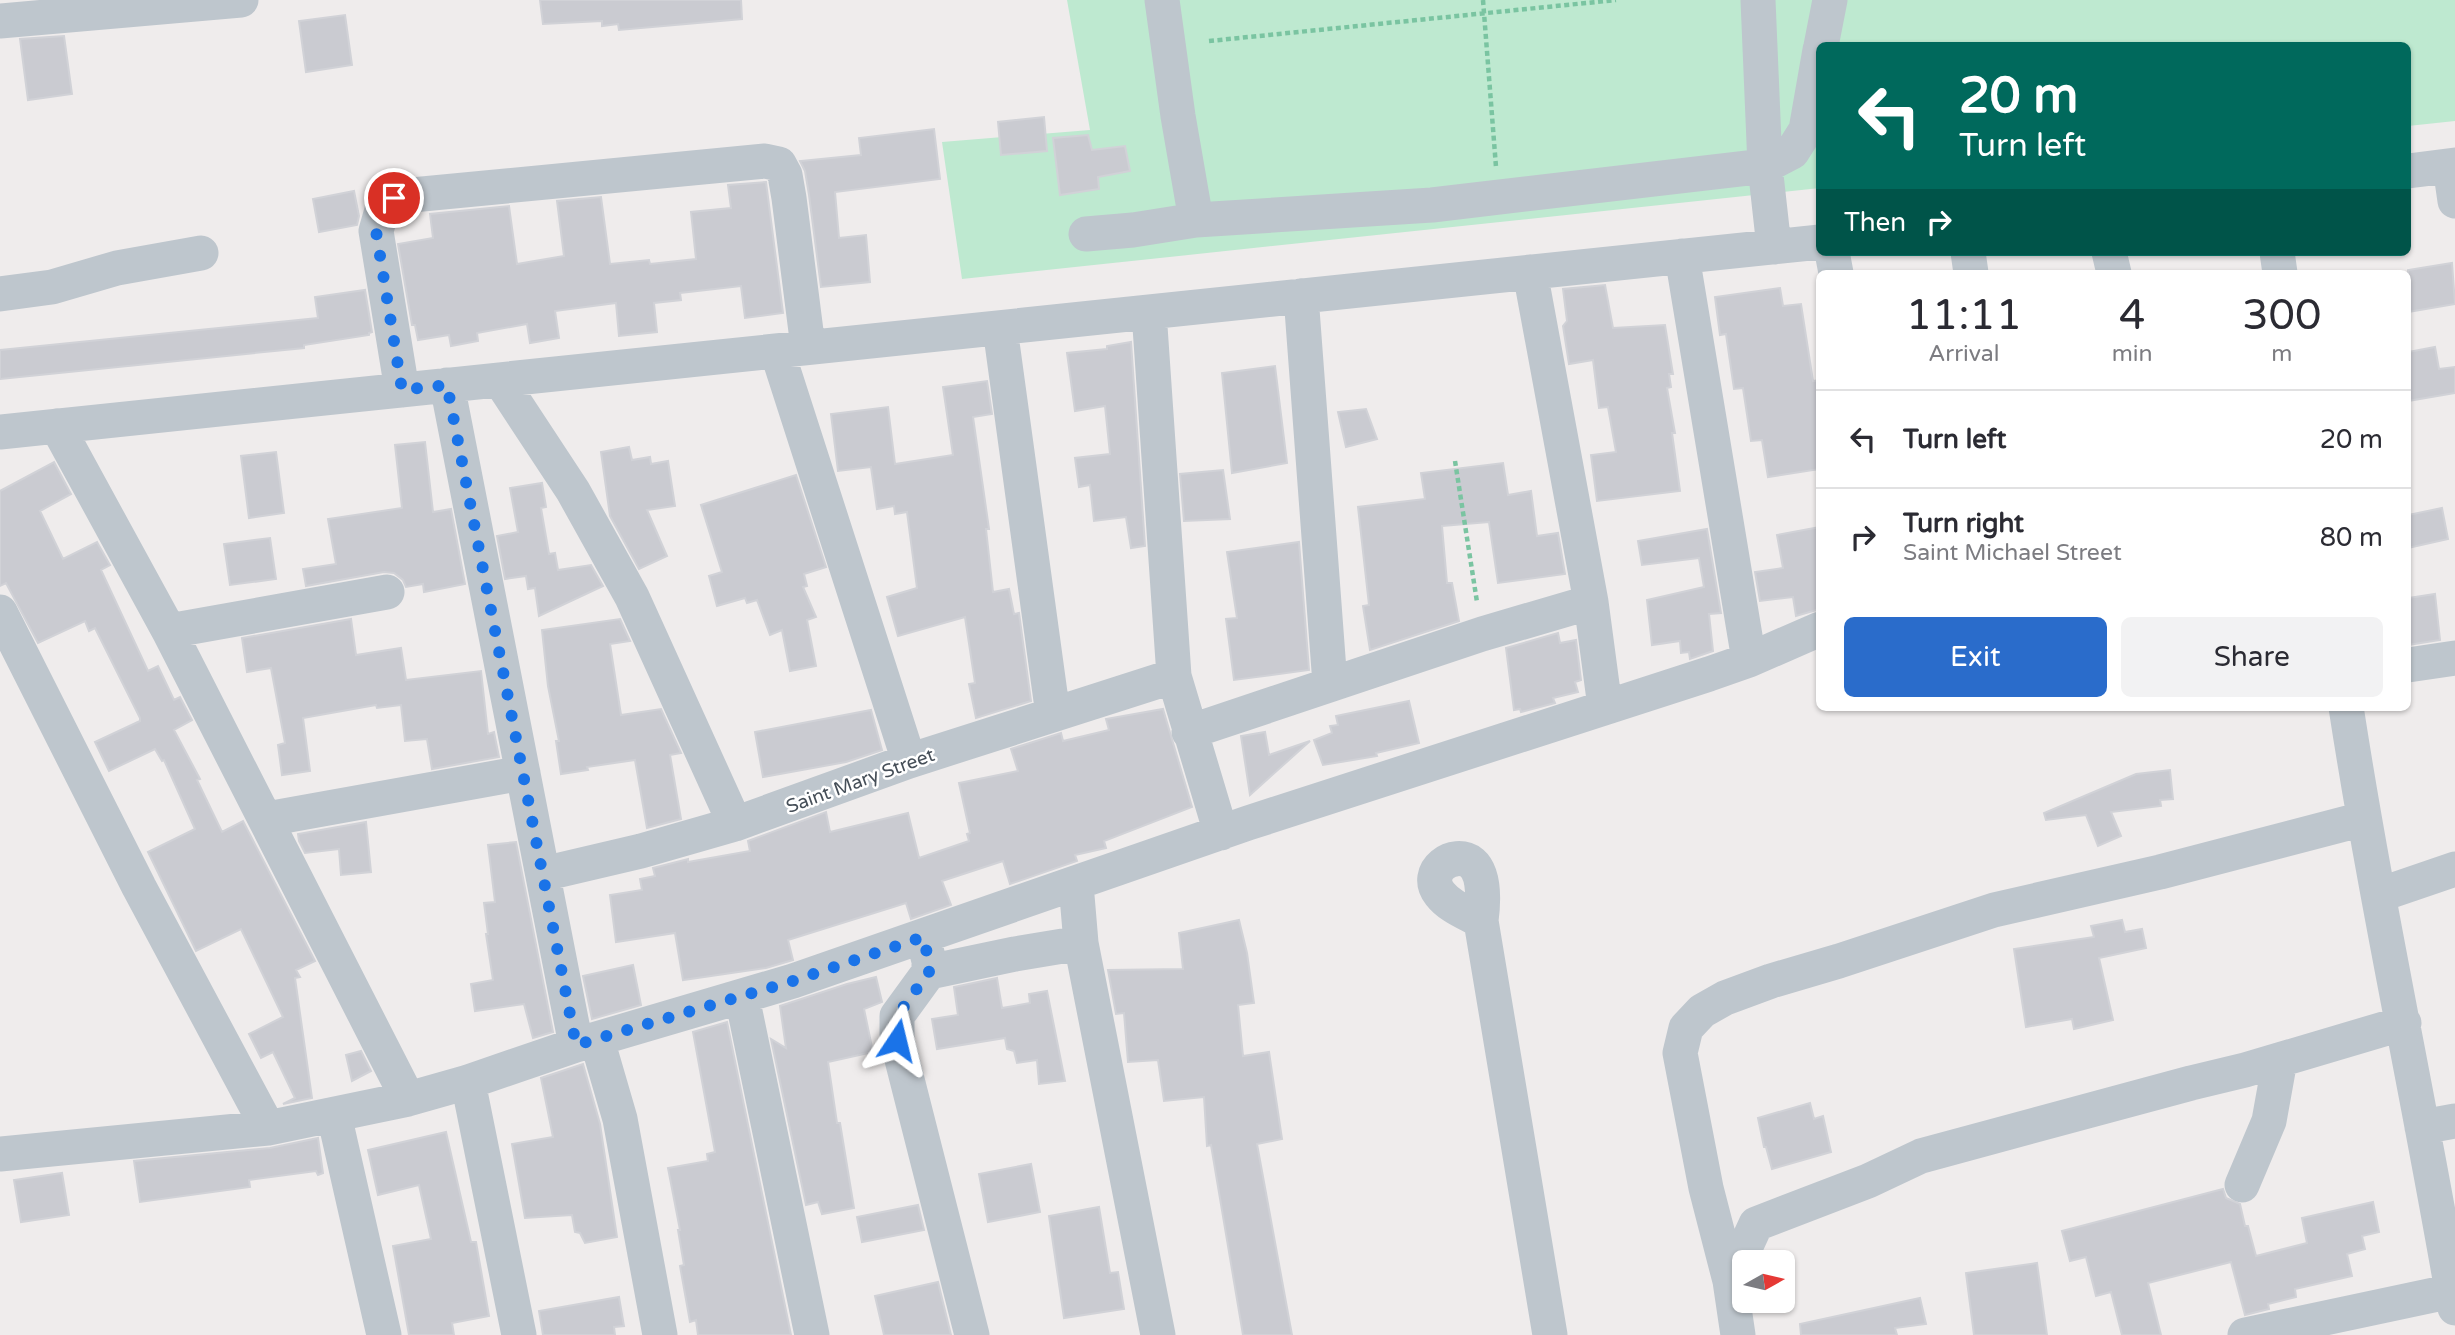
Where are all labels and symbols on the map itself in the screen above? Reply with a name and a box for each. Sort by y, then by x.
pin [364,168,424,228]
street label: Saint Mary Street [783,744,938,818]
position arrow [860,1003,934,1077]
north arrow [1732,1250,1796,1312]

